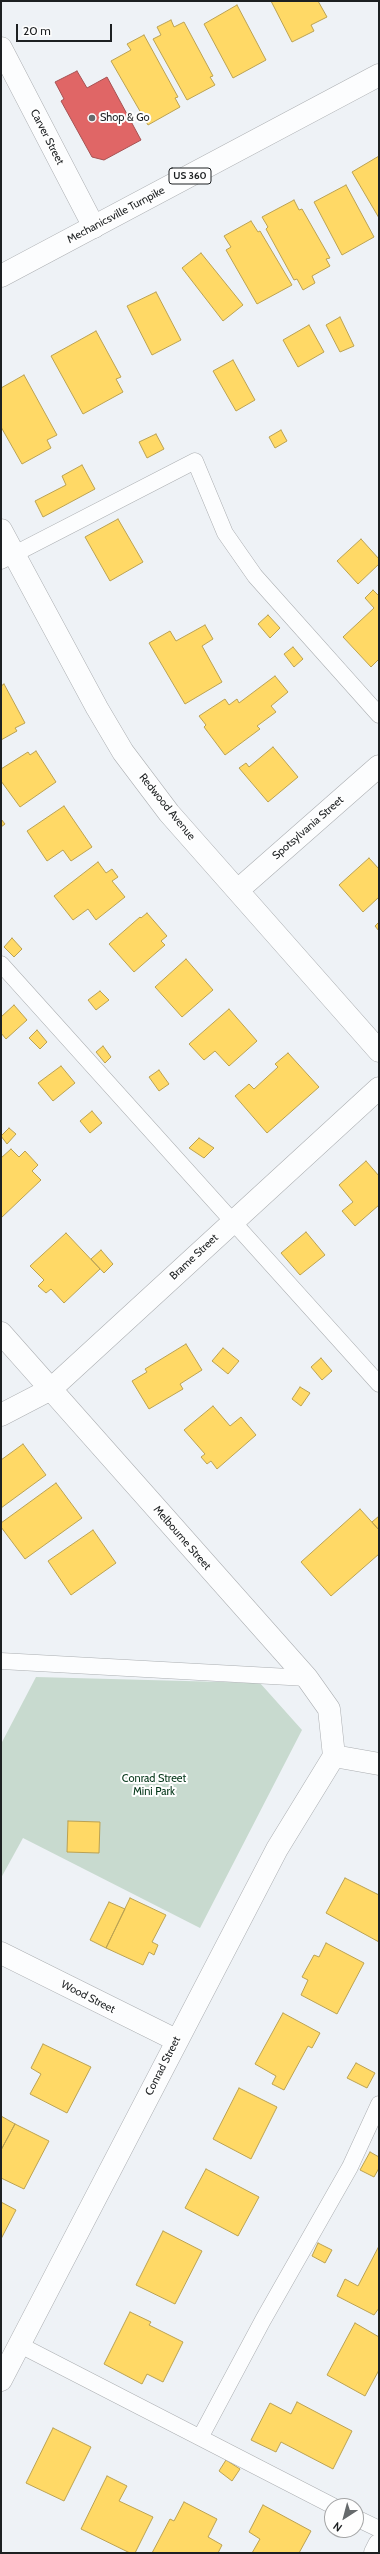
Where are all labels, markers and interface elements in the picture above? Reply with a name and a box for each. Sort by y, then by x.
scale bar [18,16,114,42]
text: 20 m [23,23,51,38]
street label: Carver Street [27,107,67,167]
place label: Shop & Go [100,111,150,125]
marker: Shop & Go [87,113,97,123]
road number: US 360 [169,168,211,184]
street label: Mechanicsville Turnpike [65,184,167,246]
street label: Redwood Avenue [136,771,198,843]
street label: Spotsylvania Street [270,794,346,862]
street label: Brame Street [167,1231,221,1283]
street label: Melbourne Street [150,1503,214,1573]
park label: Conrad Street Mini Park [122,1772,186,1798]
street label: Wood Street [59,1978,117,2016]
street label: Conrad Street [143,2034,183,2098]
north arrow [324,2498,364,2538]
text: N [330,2519,345,2535]

